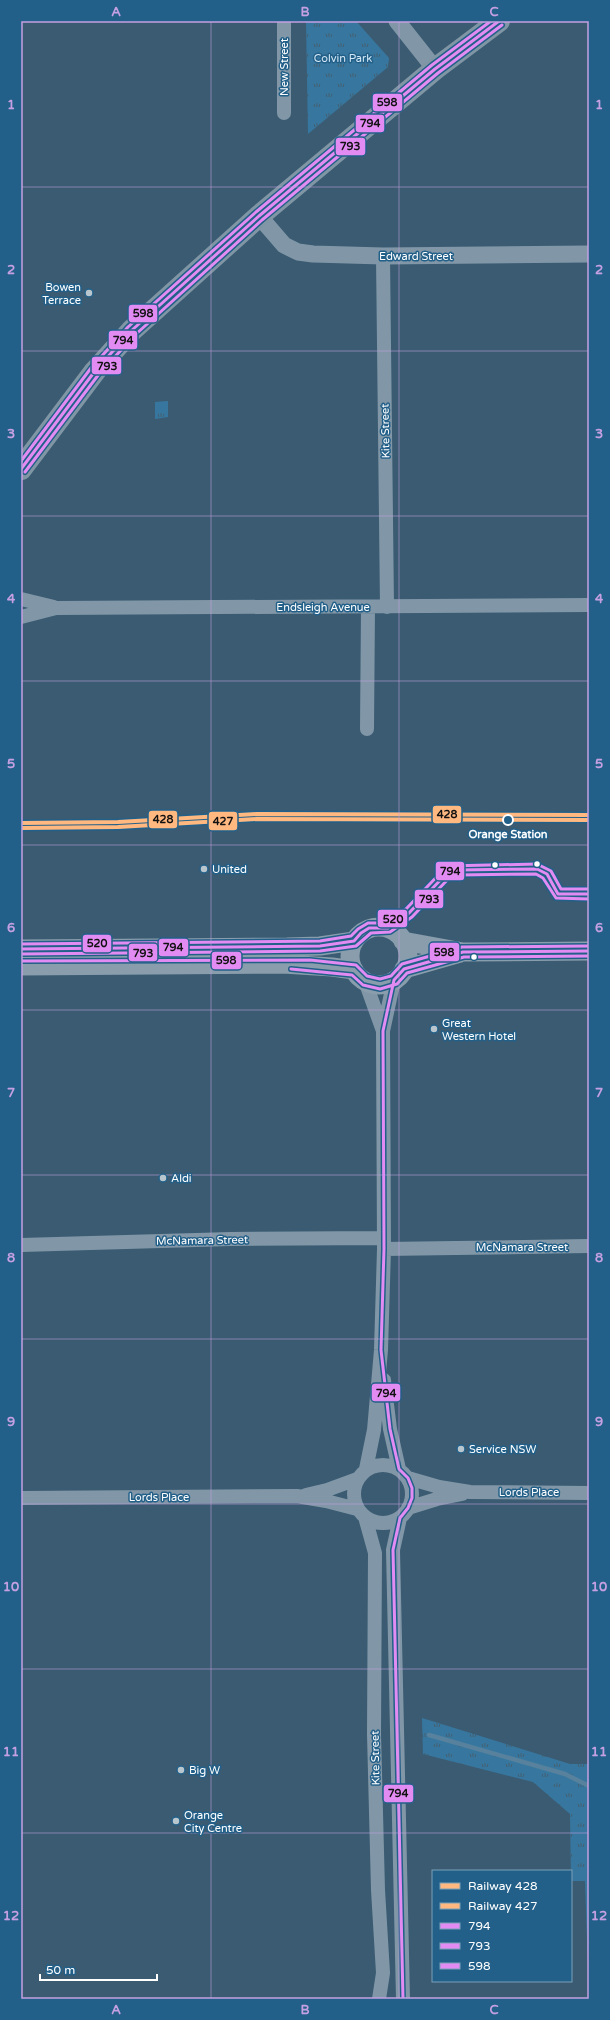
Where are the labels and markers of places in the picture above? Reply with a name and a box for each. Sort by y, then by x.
place label: Bowen Terrace [42,281,81,307]
marker: Bowen Terrace [84,288,94,298]
marker: Orange Station [502,814,514,826]
place label: Orange Station [468,828,548,842]
unlabelled marker [532,859,542,869]
unlabelled marker [490,860,500,870]
place label: United [212,863,247,876]
marker: United [199,864,209,874]
unlabelled marker [469,952,479,962]
place label: Great Western Hotel [442,1017,516,1043]
marker: Great Western Hotel [429,1024,439,1034]
place label: Aldi [171,1172,192,1185]
marker: Aldi [158,1173,168,1183]
place label: Service NSW [469,1443,536,1456]
marker: Service NSW [456,1444,466,1454]
place label: Big W [189,1764,220,1777]
marker: Big W [176,1765,186,1775]
place label: Orange City Centre [184,1809,242,1835]
marker: Orange City Centre [171,1816,181,1826]

